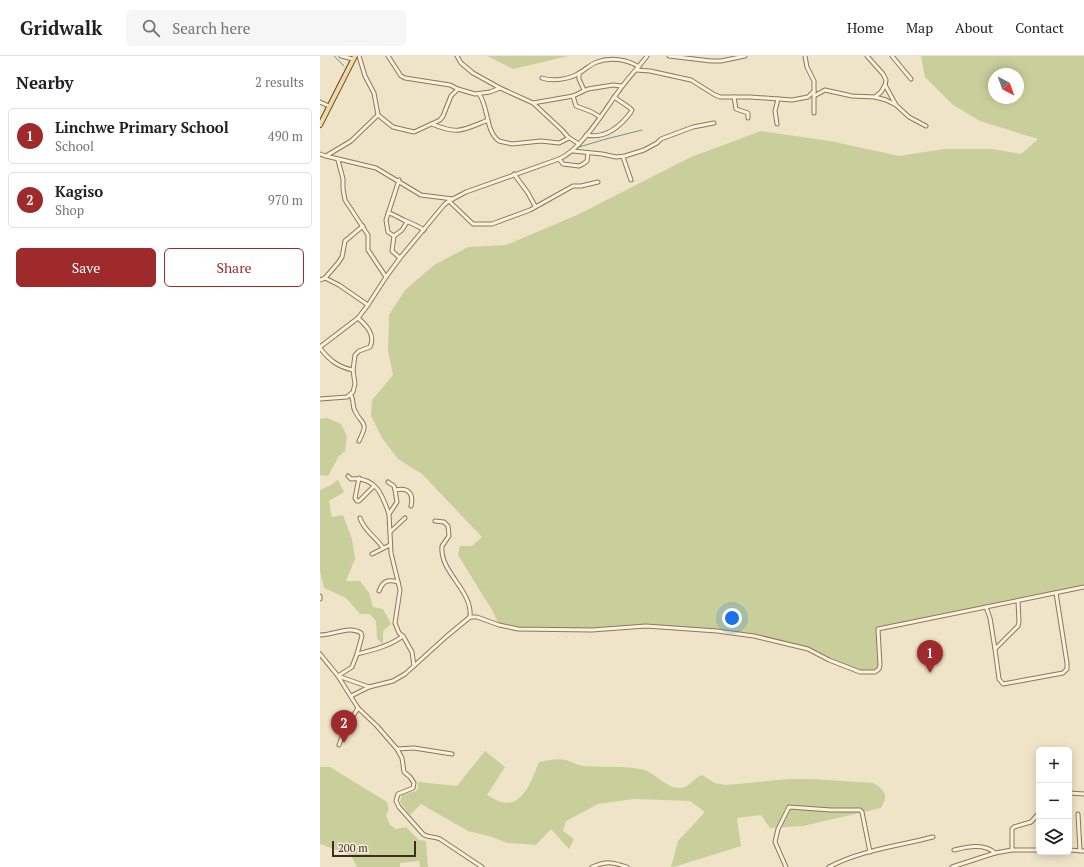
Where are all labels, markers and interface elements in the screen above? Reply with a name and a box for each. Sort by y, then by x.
search box [126,10,406,46]
text: Gridwalk [20,15,102,40]
icon: search [140,17,162,39]
text: Search here [172,18,250,38]
text: Home [847,18,884,37]
text: Map [906,18,933,37]
text: About [955,18,993,37]
text: Contact [1015,18,1064,37]
north arrow [988,68,1024,104]
text: Nearby [16,71,74,94]
text: 2 results [255,73,304,91]
text: Linchwe Primary School [55,117,229,137]
text: 1 [26,127,34,145]
text: 490 m [268,127,303,145]
text: School [55,137,94,155]
text: Kagiso [55,181,103,201]
text: 2 [26,191,34,209]
text: 970 m [268,191,303,209]
text: Shop [55,201,84,219]
button: Save [16,248,156,287]
button: Share [164,248,304,287]
your location [722,608,742,628]
pin: 1 [917,640,943,673]
pin: 2 [331,710,357,743]
map controls [1036,747,1072,855]
button: + [1036,747,1072,783]
button: − [1036,783,1072,819]
button: layers [1036,819,1072,855]
scale bar [332,839,416,858]
text: 200 m [338,841,368,855]

